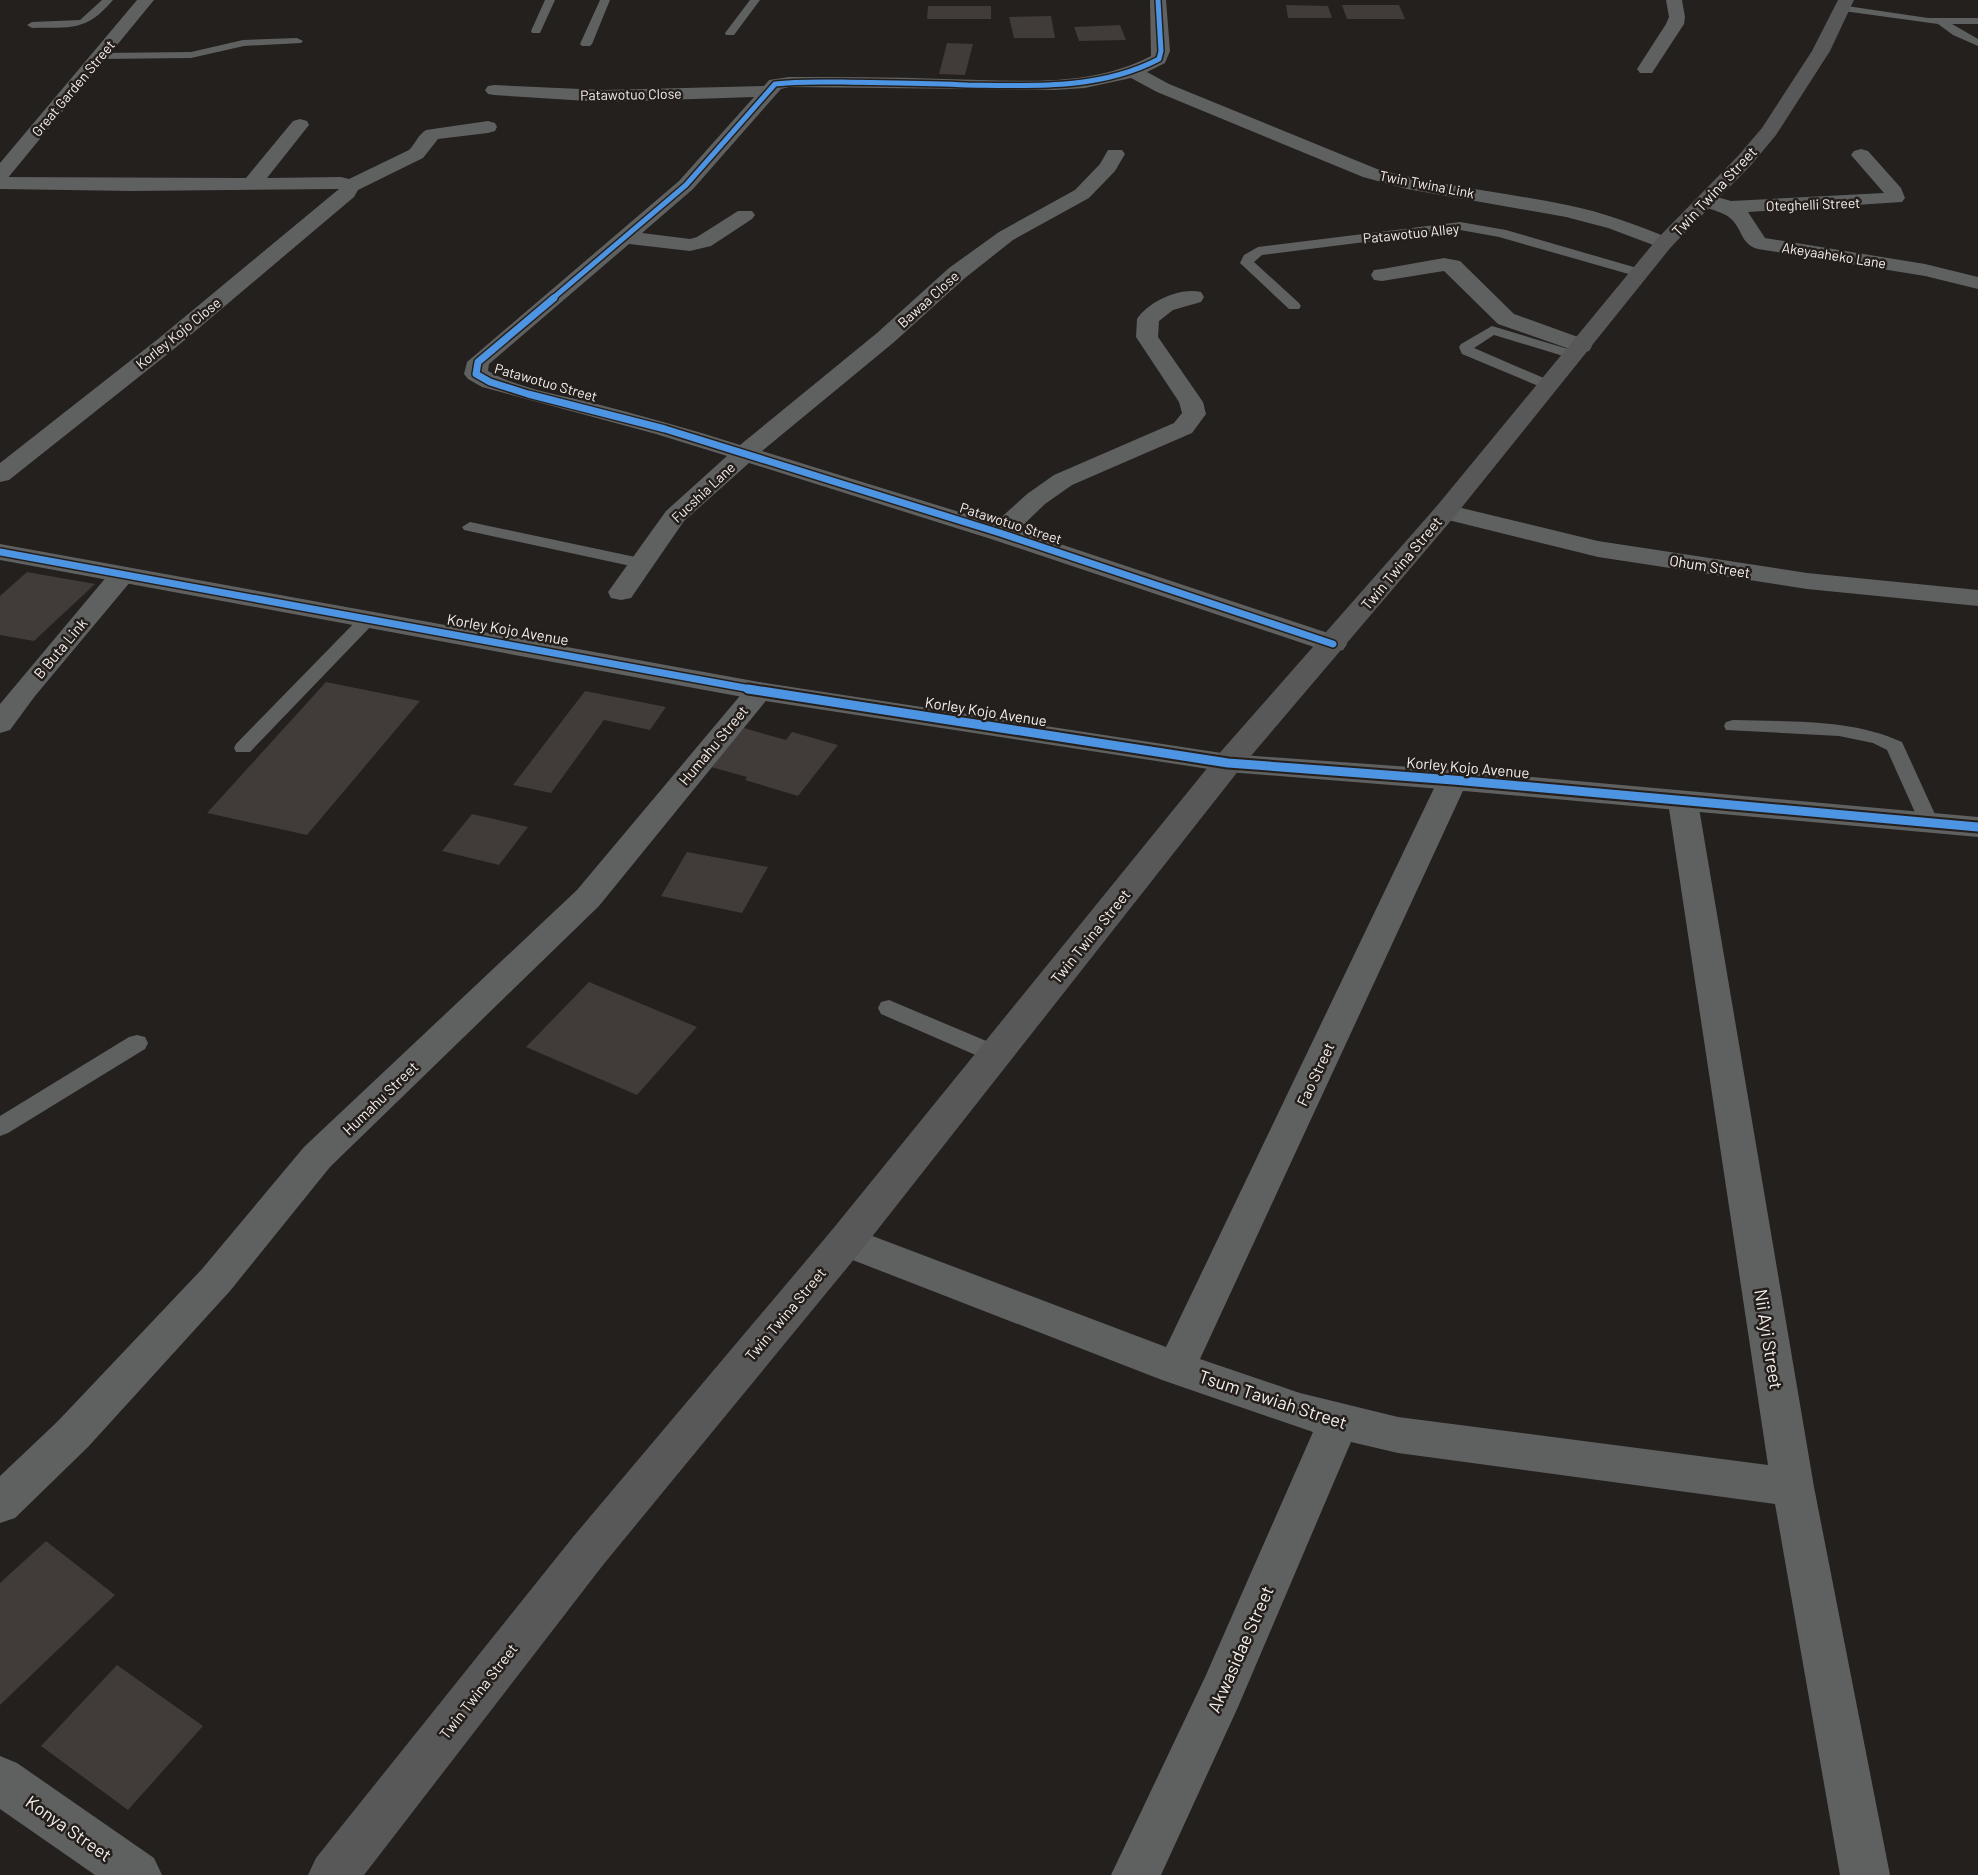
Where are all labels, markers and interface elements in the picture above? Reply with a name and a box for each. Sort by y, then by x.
street label: Great Garden Street [28,36,118,140]
street label: Patawotuo Close [580,85,682,103]
street label: Twin Twina Street [1668,142,1760,240]
street label: Twin Twina Link [1378,166,1476,202]
street label: Oteghelli Street [1765,194,1861,214]
street label: Patawotuo Alley [1362,219,1460,247]
street label: Akeyaaheko Lane [1781,238,1887,272]
street label: Bawaa Close [894,267,962,331]
street label: Korley Kojo Close [132,294,224,372]
street label: Patawotuo Street [493,359,599,405]
street label: Fucshia Lane [668,458,738,526]
street label: Patawotuo Street [958,499,1064,547]
street label: Twin Twina Street [1357,513,1445,613]
street label: Ohum Street [1668,551,1752,581]
street label: Korley Kojo Avenue [446,609,570,649]
street label: B Buta Link [29,614,91,682]
street label: Korley Kojo Avenue [924,692,1048,730]
street label: Humahu Street [675,702,751,788]
street label: Korley Kojo Avenue [1406,753,1530,781]
street label: Twin Twina Street [1046,885,1134,987]
street label: Fao Street [1293,1039,1337,1109]
street label: Humahu Street [339,1057,421,1139]
street label: Twin Twina Street [741,1264,829,1364]
street label: Nii Ayi Street [1750,1287,1788,1391]
street label: Tsum Tawiah Street [1196,1365,1350,1433]
street label: Akwasidae Street [1202,1582,1278,1716]
street label: Twin Twina Street [435,1640,521,1742]
street label: Konya Street [22,1790,116,1866]

